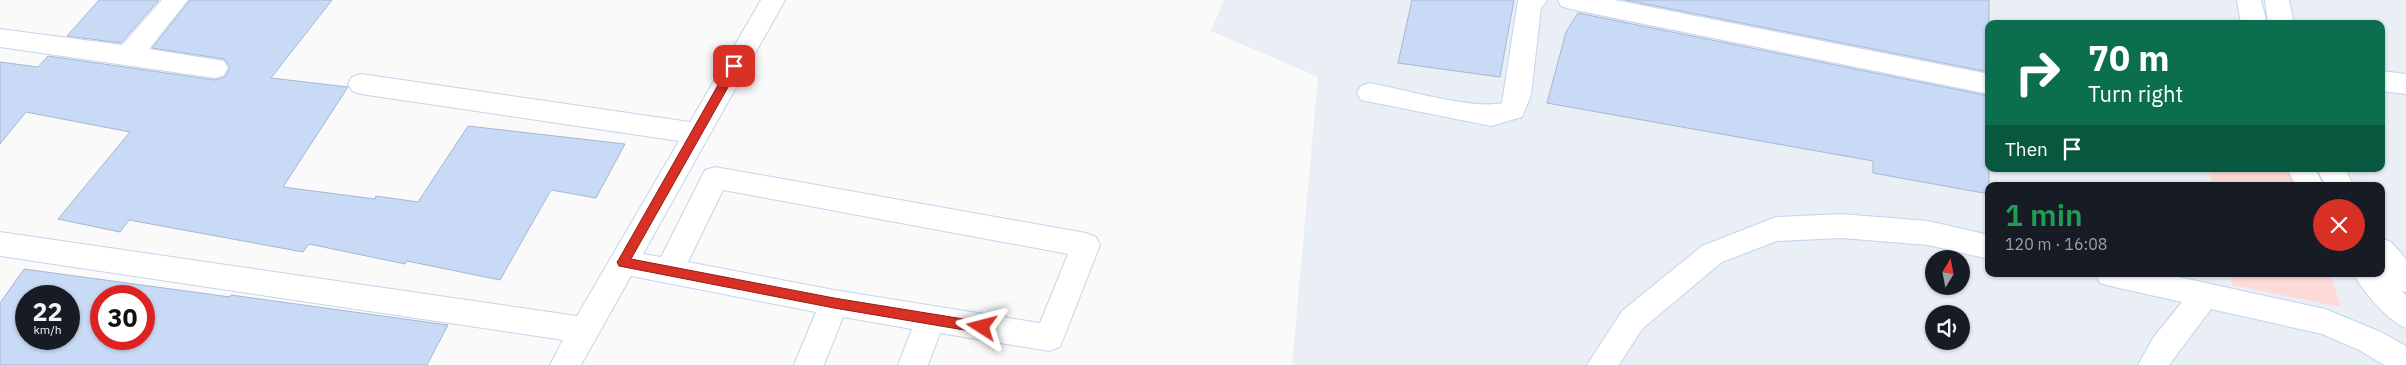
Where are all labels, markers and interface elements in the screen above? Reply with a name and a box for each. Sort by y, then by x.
text: 70 m [2088,35,2170,81]
icon: right [2005,40,2070,105]
pin [713,45,755,87]
icon: arrive [720,52,748,80]
text: Turn right [2088,79,2183,108]
icon: arrive [2058,135,2086,163]
text: Then [2005,137,2048,161]
text: 1 min [2005,195,2083,234]
button: close [2313,199,2365,251]
text: 120 m · 16:08 [2005,234,2107,254]
north arrow [1925,250,1970,295]
map controls [1925,250,1970,350]
speed limit sign: 30 [90,285,155,350]
text: 22 [32,295,63,328]
position arrow [955,300,1007,352]
button: sound [1925,305,1970,350]
text: km/h [33,322,62,337]

